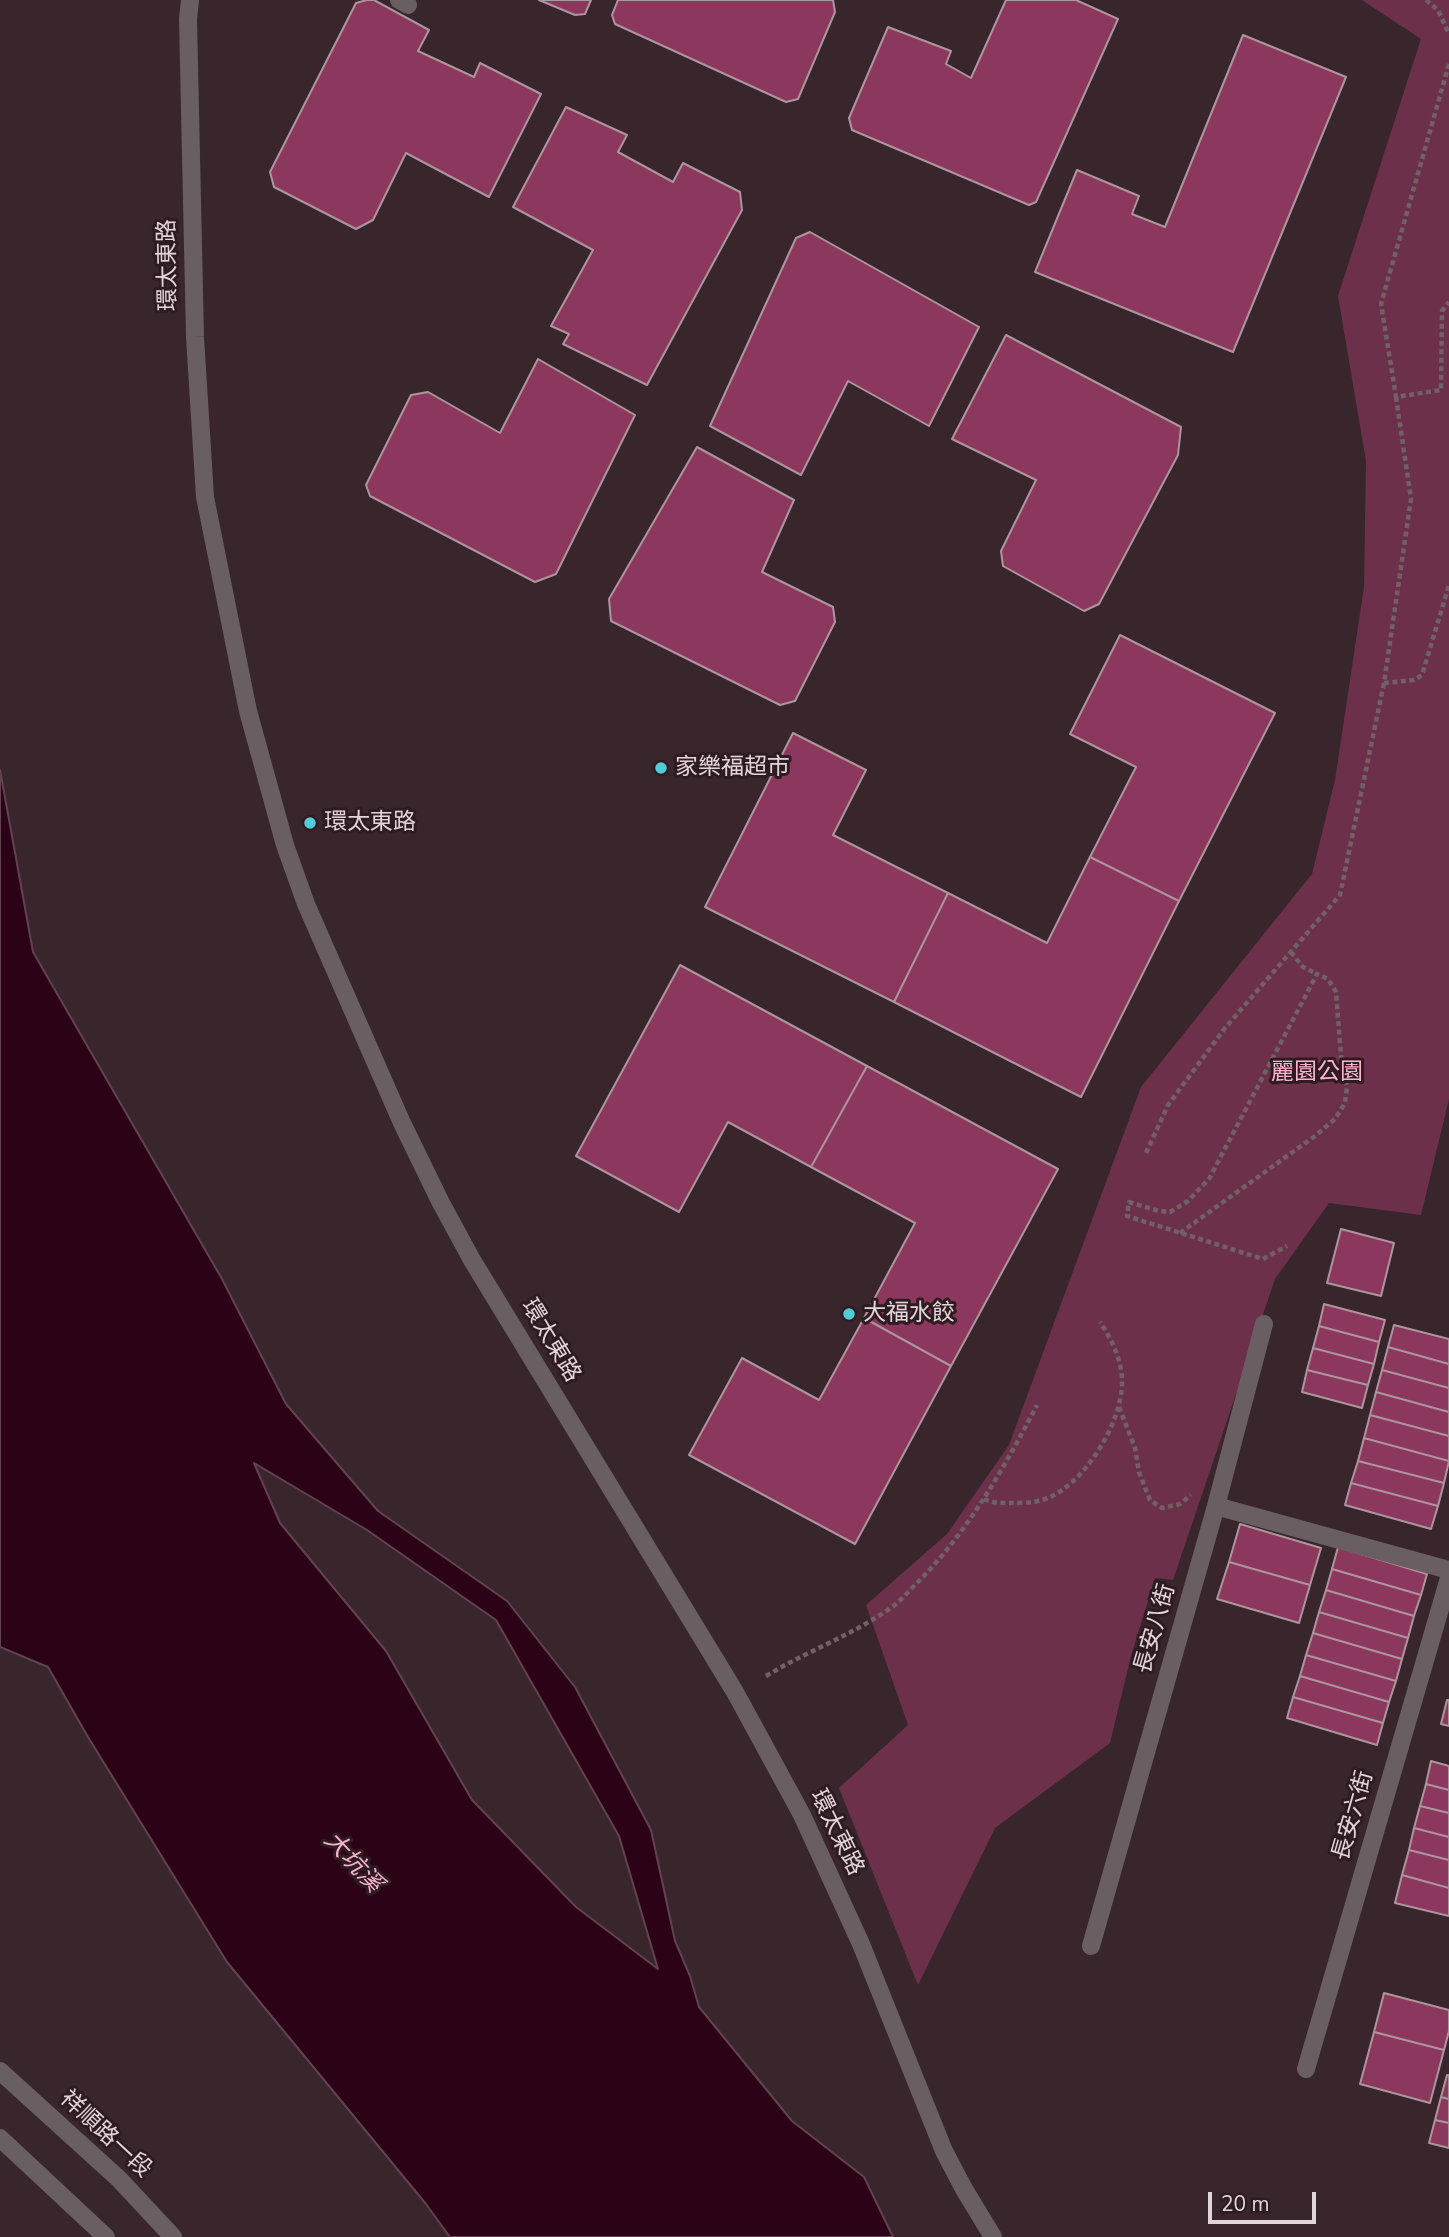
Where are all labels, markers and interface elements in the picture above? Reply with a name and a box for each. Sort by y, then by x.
street label: 環太東路 [154,219,184,311]
place label: 家樂福超市 [675,754,790,782]
marker: 家樂福超市 [653,760,669,776]
place label: 環太東路 [324,809,416,837]
marker: 環太東路 [302,815,318,831]
park label: 麗園公園 [1271,1059,1363,1087]
street label: 環太東路 [514,1294,586,1388]
place label: 大福水餃 [863,1300,955,1328]
marker: 大福水餃 [841,1306,857,1322]
street label: 長安八街 [1130,1581,1182,1677]
street label: 長安六街 [1328,1768,1380,1864]
street label: 環太東路 [803,1786,869,1880]
water label: 大坑溪 [317,1827,387,1899]
street label: 祥順路一段 [54,2086,156,2184]
scale bar [1211,2178,1320,2222]
text: 20 m [1221,2190,1270,2218]

